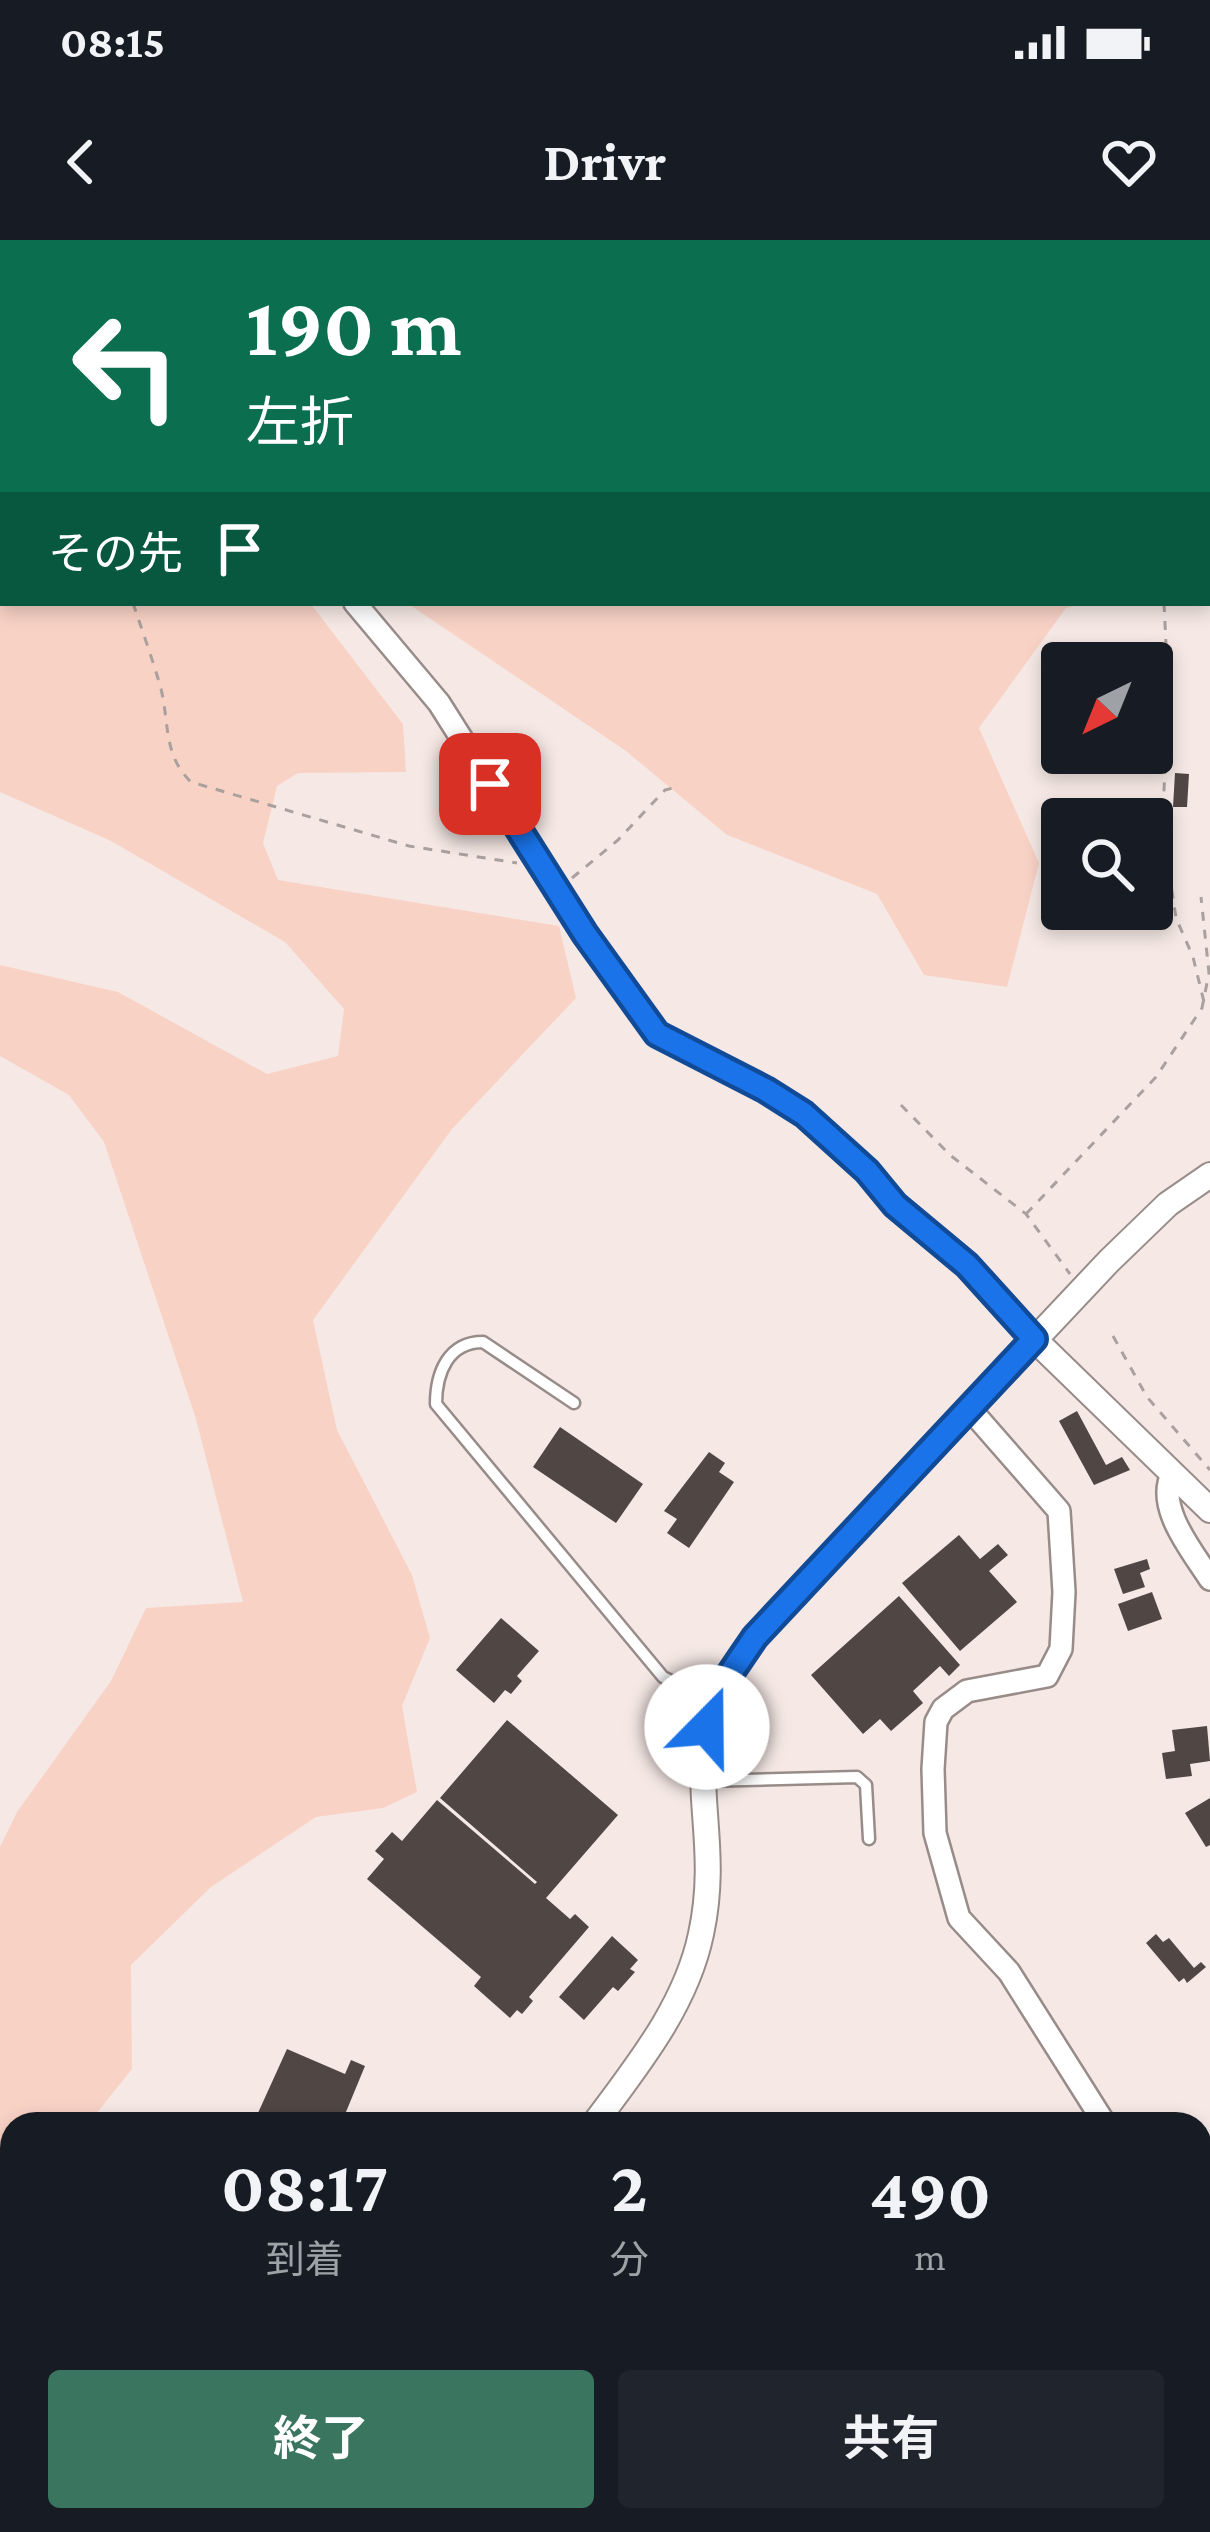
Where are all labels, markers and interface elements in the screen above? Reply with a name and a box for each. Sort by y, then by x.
text: 08:15 [60,17,165,67]
icon: back [48,129,114,195]
icon: heart [1096,129,1162,195]
text: Drivr [544,132,666,192]
text: 190 m [246,280,462,373]
icon: left [48,288,204,444]
text: 左折 [246,393,354,453]
icon: arrive [207,516,273,582]
text: その先 [48,529,183,579]
north arrow [1041,642,1173,774]
map controls [1041,642,1173,930]
pin [439,733,541,835]
icon: arrive [457,751,523,817]
button: search [1041,798,1173,930]
position arrow [644,1664,770,1790]
text: 08:17 [221,2146,388,2226]
text: 2 [611,2146,647,2226]
text: 490 [870,2153,991,2233]
text: m [915,2235,946,2278]
text: 到着 [266,2238,344,2281]
text: 分 [609,2238,649,2281]
button: 終了 [48,2370,594,2508]
button: 共有 [618,2370,1164,2508]

